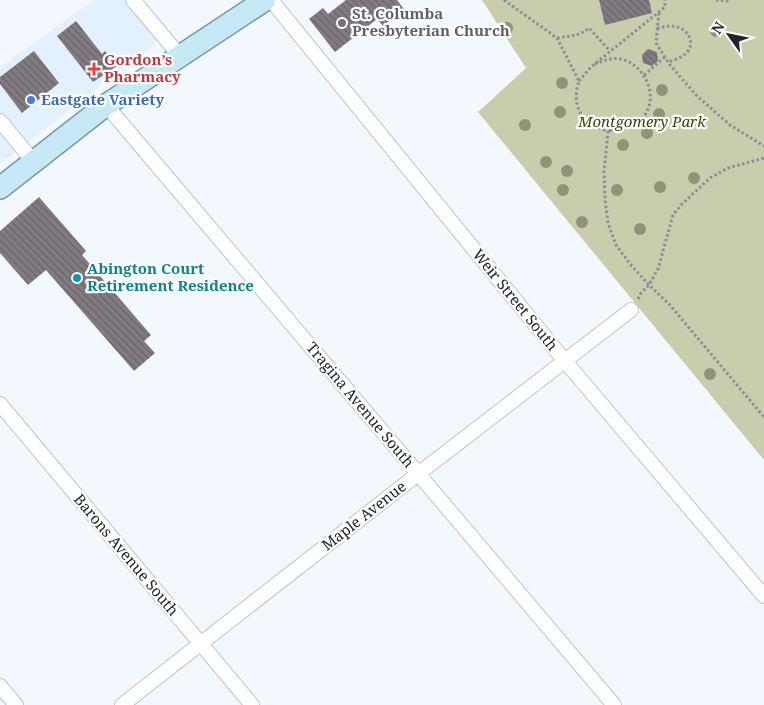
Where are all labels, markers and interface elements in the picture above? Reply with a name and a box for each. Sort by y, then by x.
place label: St. Columba Presbyterian Church [352,3,510,40]
north arrow [704,10,754,60]
marker: St. Columba Presbyterian Church [336,17,348,29]
text: N [707,18,729,37]
place label: Gordon’s Pharmacy [104,49,181,86]
marker: Gordon’s Pharmacy [88,63,100,75]
place label: Eastgate Variety [41,89,164,109]
marker: Eastgate Variety [25,94,37,106]
park label: Montgomery Park [577,111,706,131]
street label: Weir Street South [469,244,563,355]
place label: Abington Court Retirement Residence [87,258,254,295]
marker: Abington Court Retirement Residence [71,272,83,284]
street label: Tragina Avenue South [302,337,419,472]
street label: Maple Avenue [317,476,410,554]
street label: Barons Avenue South [70,489,184,620]

